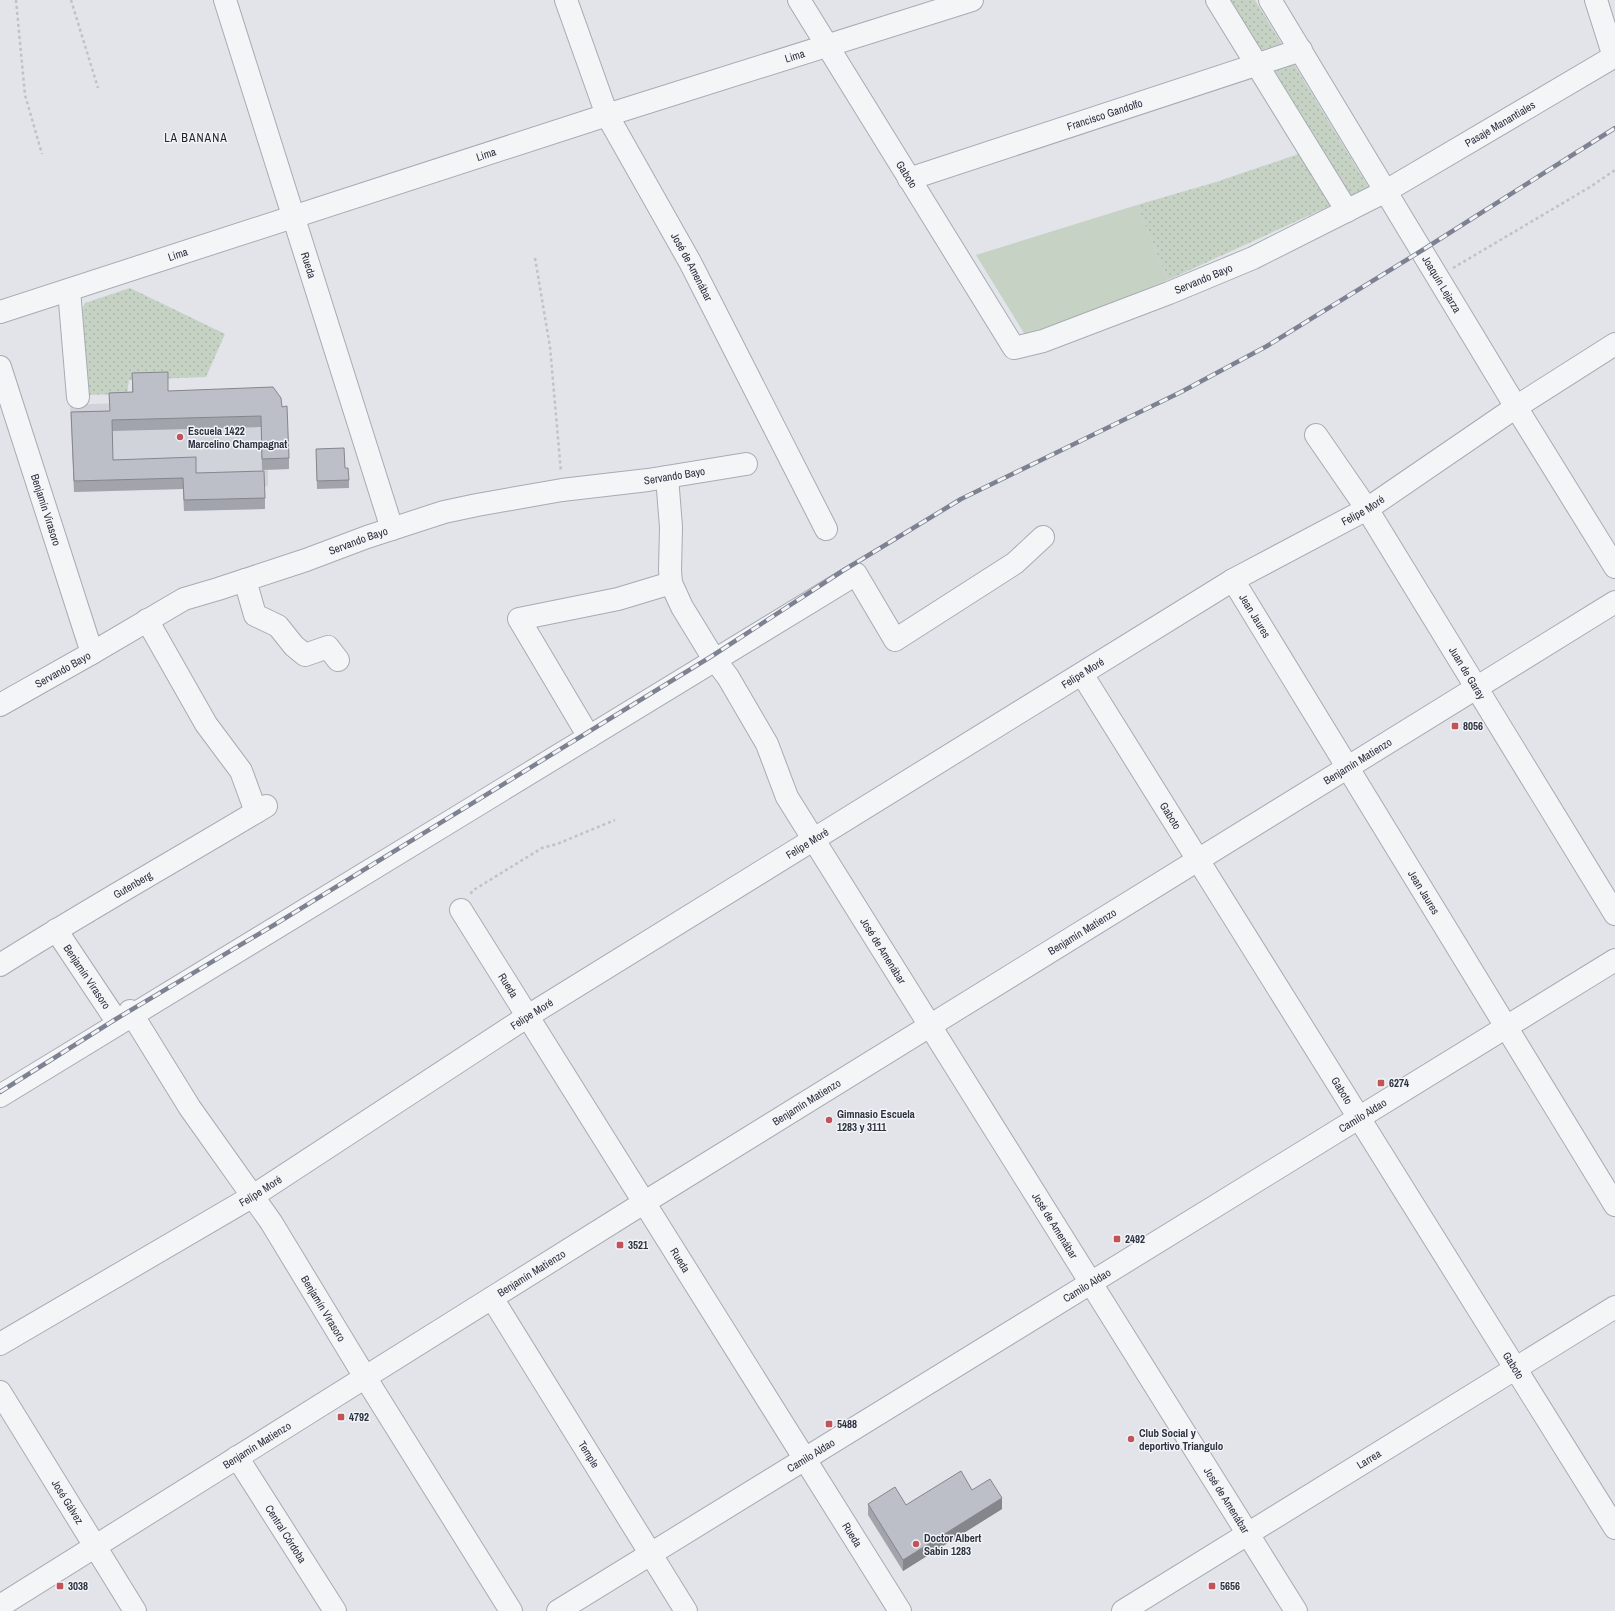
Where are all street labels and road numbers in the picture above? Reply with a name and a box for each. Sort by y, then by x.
street label: Lima [783,46,806,66]
street label: Francisco Gandolfo [1065,96,1144,134]
street label: Pasaje Manantiales [1462,97,1538,150]
street label: Lima [474,144,498,164]
street label: Gaboto [893,158,921,191]
street label: José de Amenábar [668,230,716,303]
street label: Lima [166,245,190,264]
street label: Rueda [298,250,319,280]
street label: Joaquín Lejarza [1419,253,1464,315]
street label: Servando Bayo [1172,260,1235,297]
street label: Servando Bayo [643,464,706,487]
street label: Benjamín Virasoro [28,472,64,548]
street label: Felipe Moré [1339,492,1387,528]
street label: Servando Bayo [327,524,389,558]
street label: Jean Jaures [1236,591,1274,641]
street label: Juan de Garay [1446,644,1489,702]
street label: Servando Bayo [32,648,93,691]
street label: Felipe Moré [1059,654,1107,691]
street label: Benjamín Matienzo [1321,735,1394,788]
street label: Gaboto [1157,799,1184,832]
street label: Felipe Moré [783,825,831,862]
street label: Gutenberg [111,868,155,902]
street label: Jean Jaures [1405,868,1443,917]
street label: Benjamín Matienzo [1045,905,1119,958]
street label: José de Amenábar [857,915,909,986]
street label: Benjamín Virasoro [61,942,114,1012]
street label: Rueda [495,970,521,1000]
street label: Felipe Moré [508,995,556,1033]
street label: Gaboto [1328,1074,1356,1107]
street label: Benjamín Matienzo [770,1076,843,1129]
street label: Camilo Aldao [1336,1095,1389,1135]
street label: Felipe Moré [237,1172,284,1210]
street label: José de Amenábar [1029,1190,1081,1261]
street label: Rueda [667,1245,693,1275]
street label: Benjamín Matienzo [495,1247,568,1300]
street label: Camilo Aldao [1060,1265,1113,1305]
street label: Benjamín Virasoro [298,1273,349,1344]
street label: Gaboto [1500,1349,1527,1382]
street label: Benjamín Matienzo [220,1419,294,1472]
street label: Camilo Aldao [784,1435,837,1475]
street label: Temple [575,1438,603,1470]
street label: Larrea [1354,1446,1384,1472]
street label: José de Amenábar [1201,1465,1253,1536]
street label: José Gálvez [49,1477,87,1527]
street label: Central Córdoba [262,1502,310,1566]
street label: Rueda [839,1520,865,1550]

